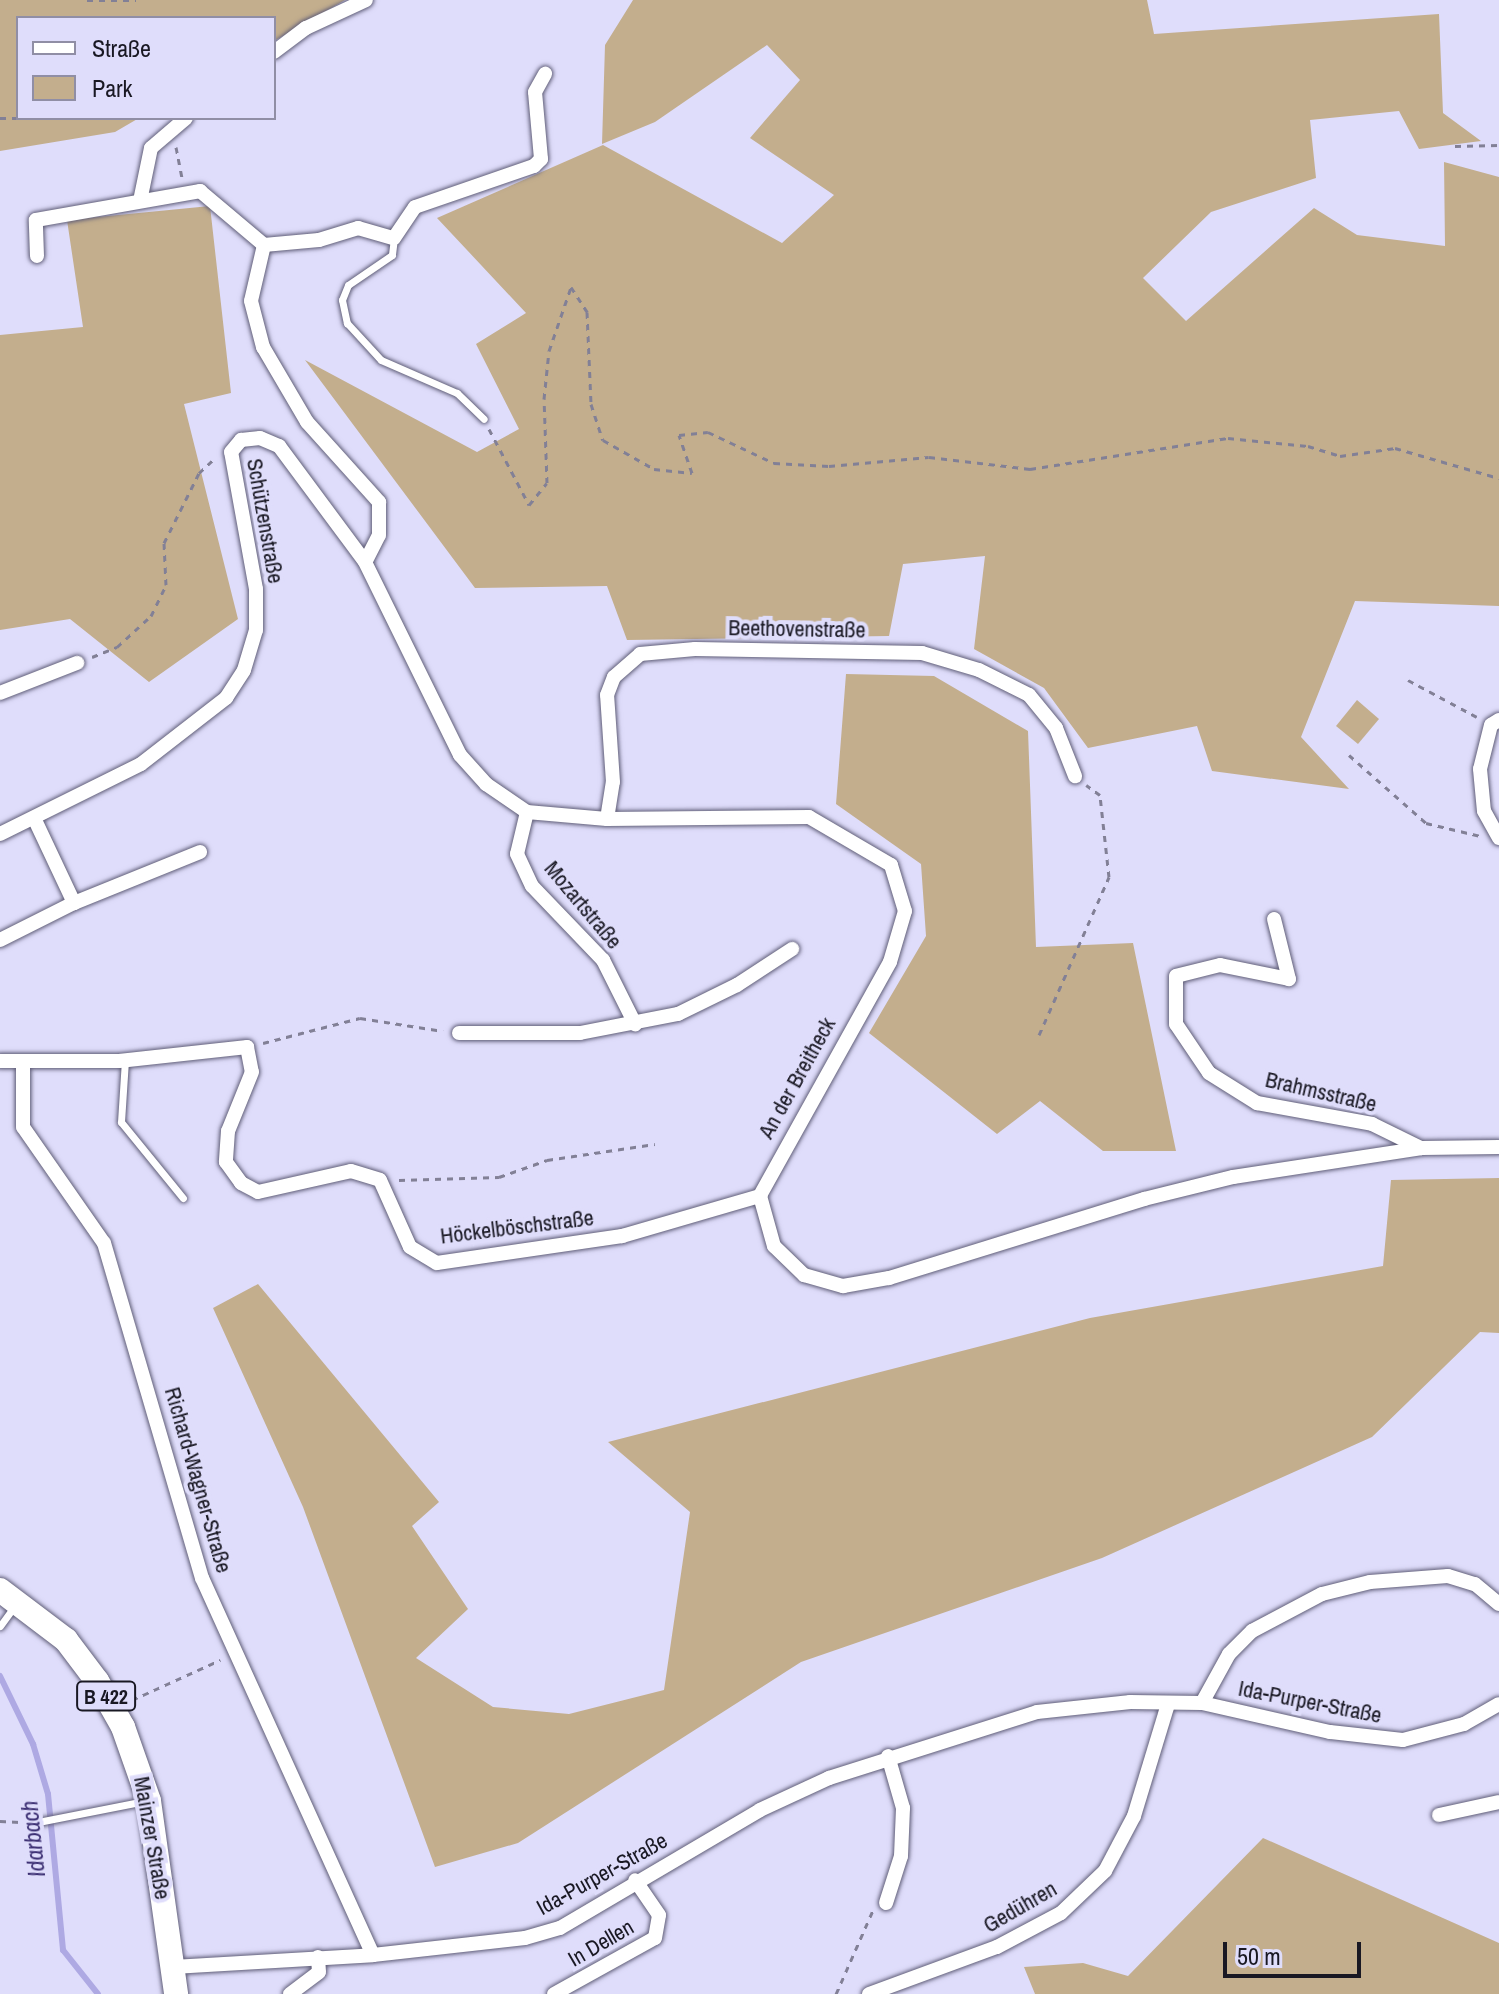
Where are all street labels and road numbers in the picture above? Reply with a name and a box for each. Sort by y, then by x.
street label: Schützenstraße [241,456,289,586]
street label: Beethovenstraße [728,615,866,643]
street label: Mozartstraße [539,856,627,954]
street label: An der Breitheck [753,1013,841,1143]
street label: Brahmsstraße [1263,1066,1379,1118]
street label: Höckelböschstraße [439,1204,595,1250]
street label: Richard-Wagner-Straße [159,1384,237,1576]
street label: Ida-Purper-Straße [1236,1675,1384,1729]
road number: B 422 [76,1680,136,1712]
street label: Mainzer Straße [128,1774,176,1902]
street label: Ida-Purper-Straße [532,1827,672,1921]
street label: Gedühren [979,1876,1061,1938]
street label: In Dellen [564,1914,638,1972]

